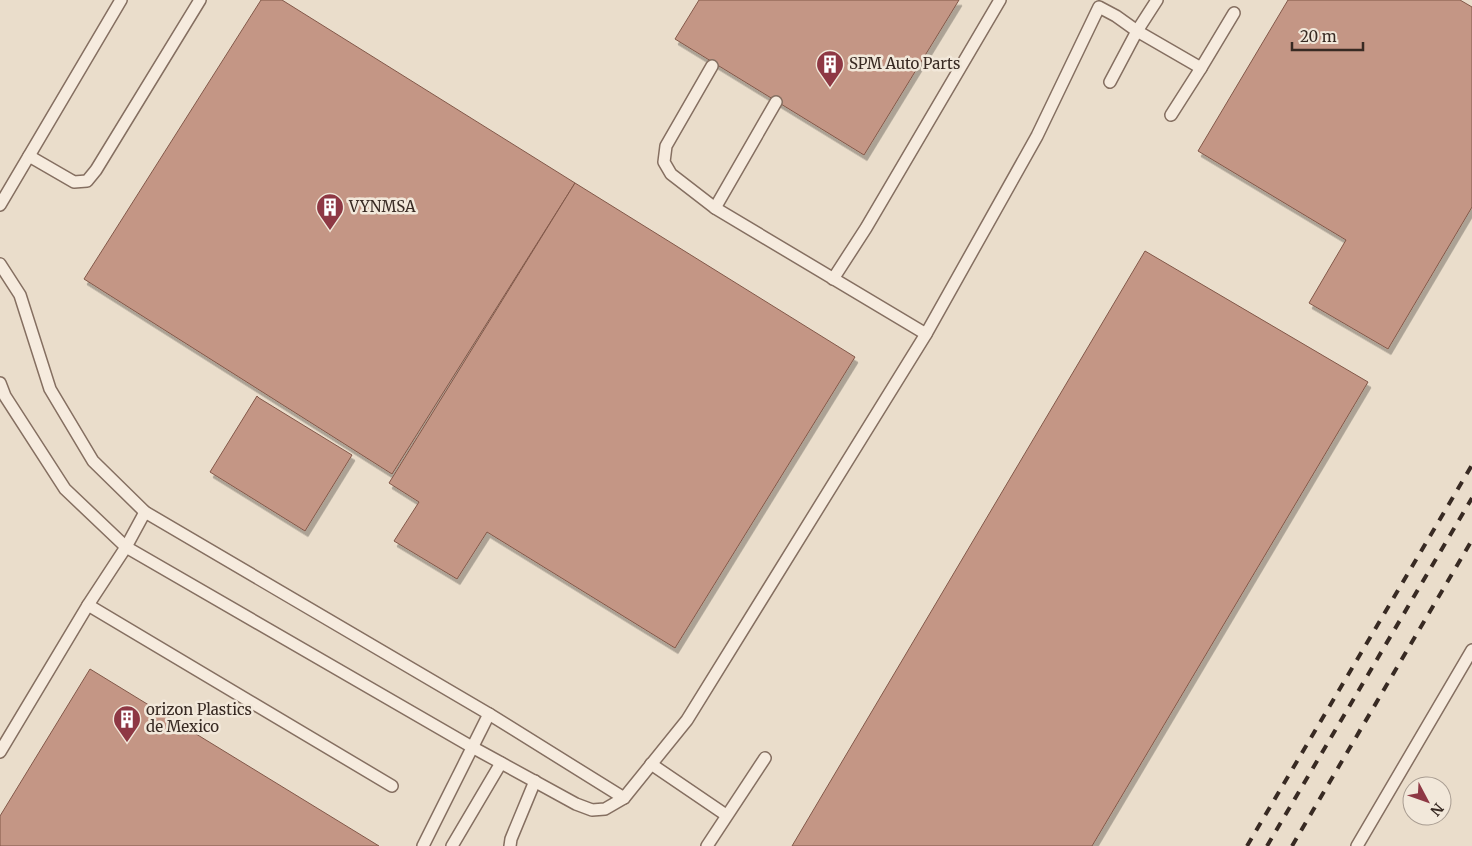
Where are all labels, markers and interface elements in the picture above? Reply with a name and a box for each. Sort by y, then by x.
scale bar [1292,20,1363,52]
text: 20 m [1300,27,1337,46]
building icon: SPM Auto Parts [815,49,845,88]
place label: SPM Auto Parts [849,54,960,73]
building icon: VYNMSA [315,192,345,231]
place label: VYNMSA [348,197,416,216]
place label: orizon Plastics de Mexico [146,700,252,736]
building icon: orizon Plastics de Mexico [112,704,142,743]
north arrow [1402,776,1452,826]
text: N [1426,799,1447,820]

